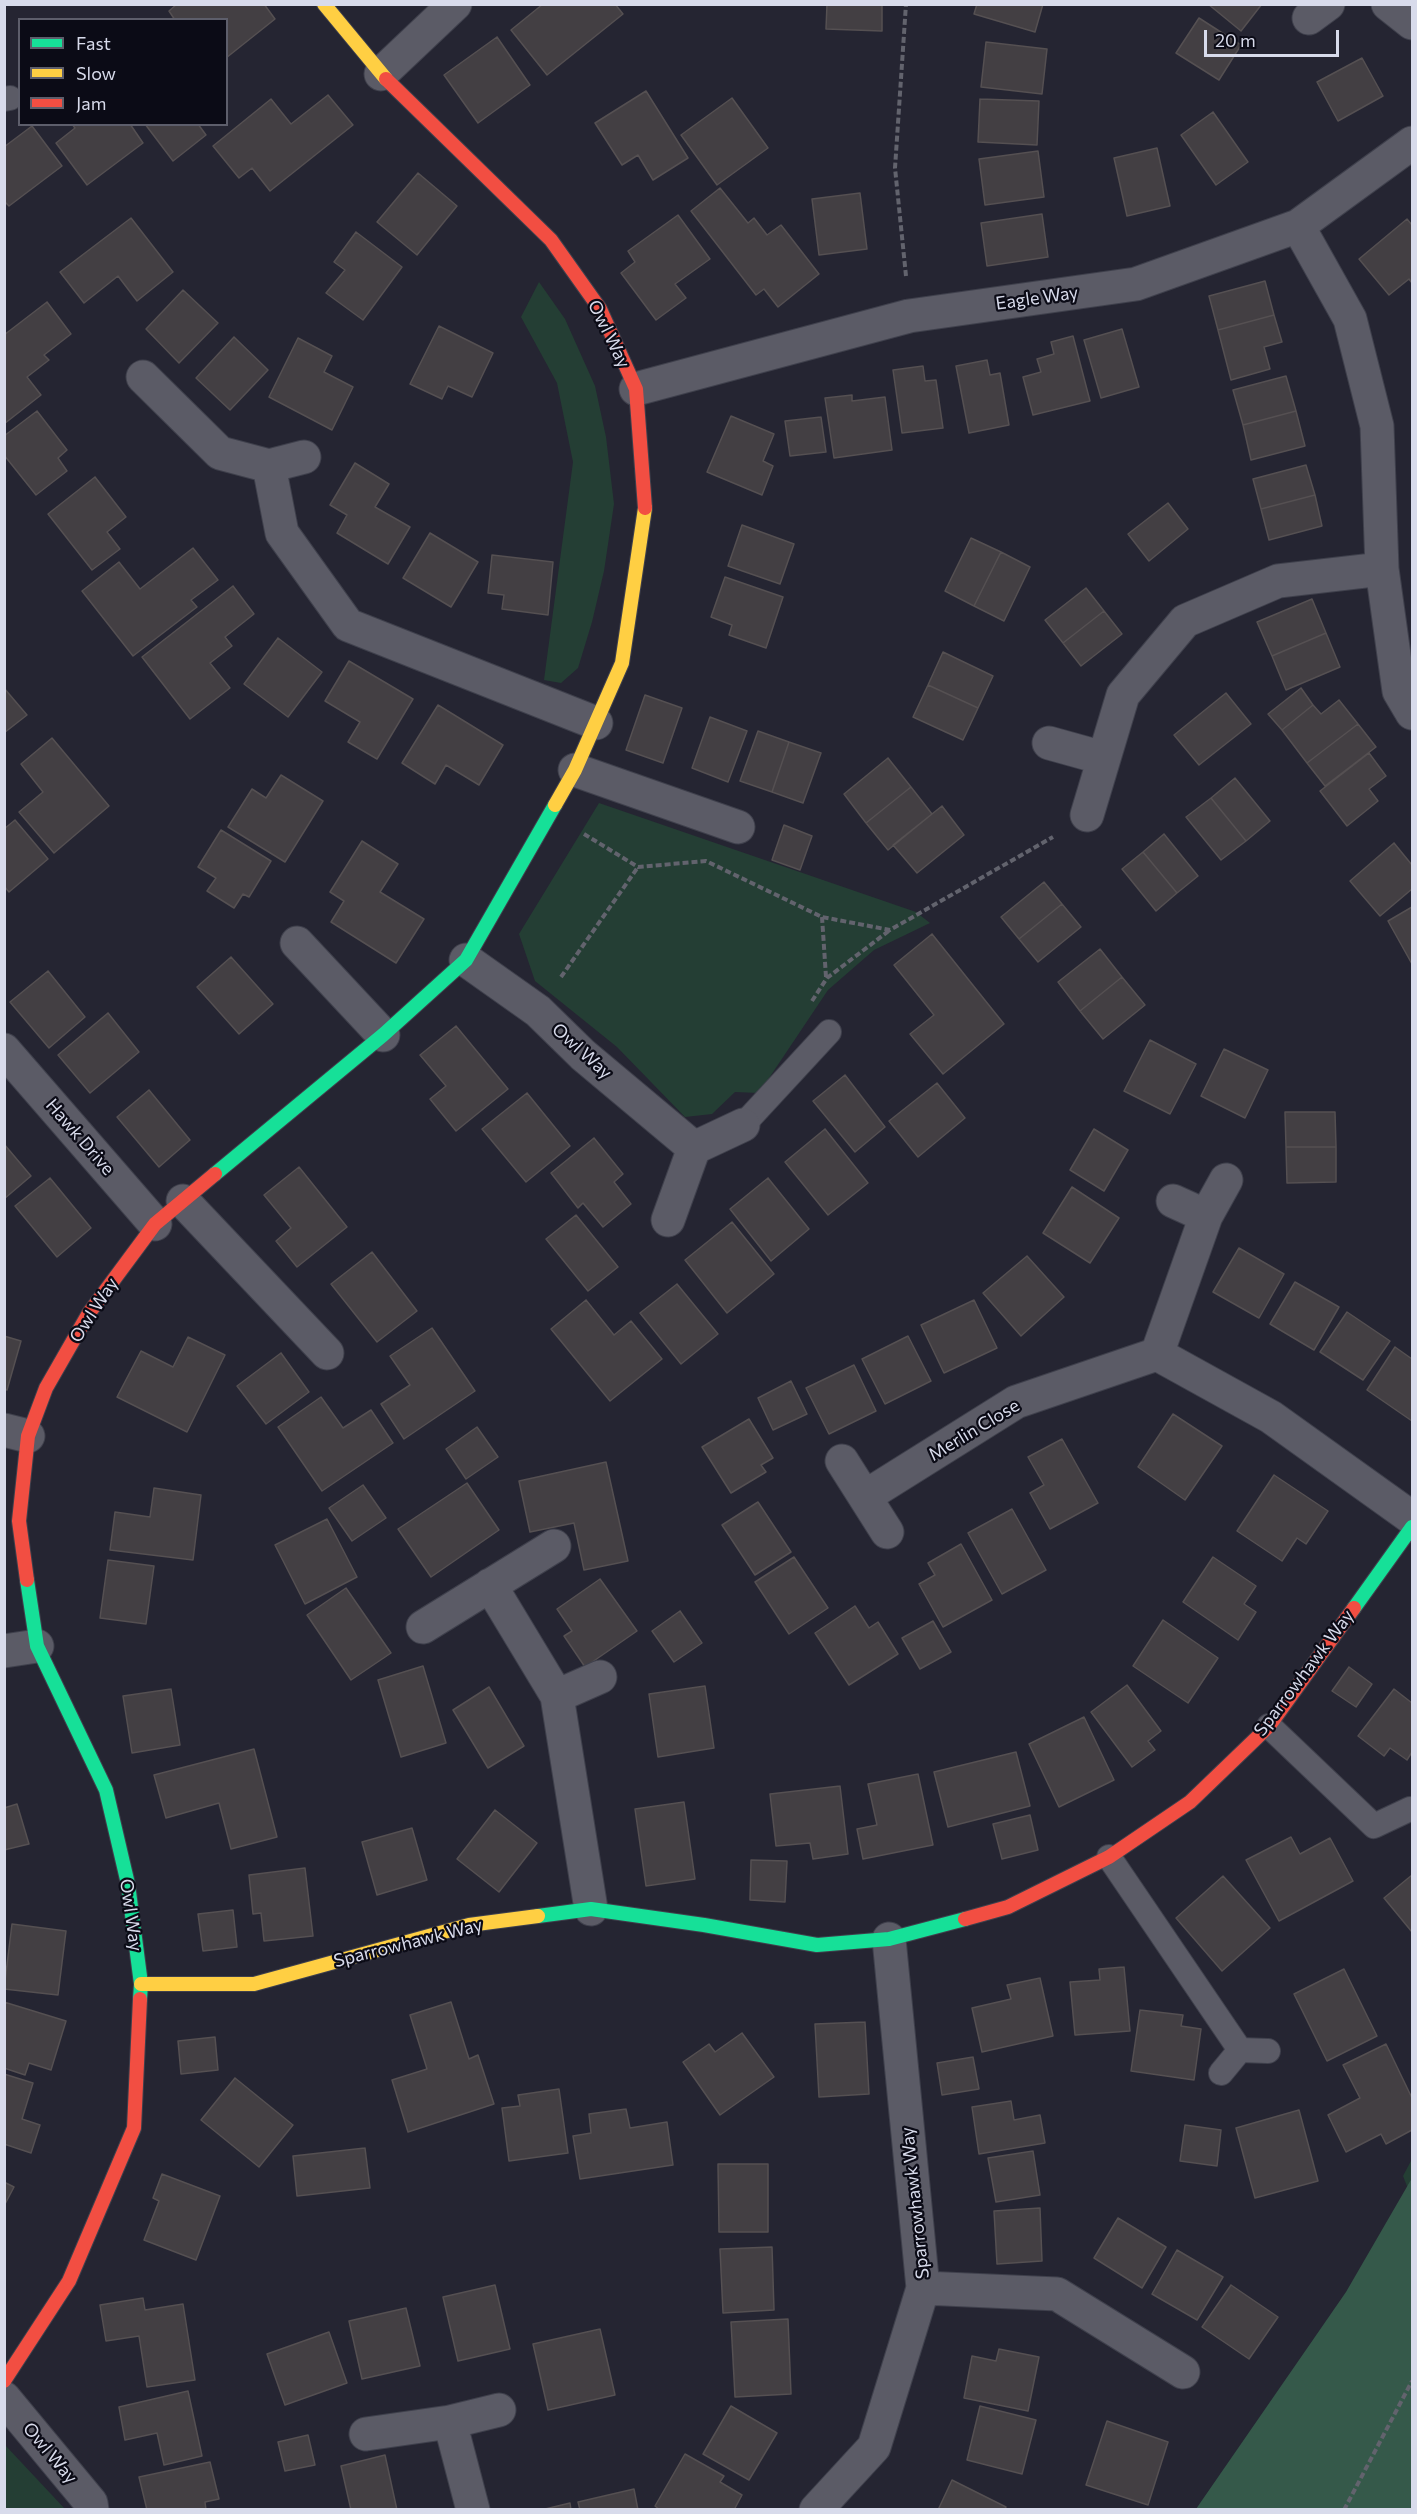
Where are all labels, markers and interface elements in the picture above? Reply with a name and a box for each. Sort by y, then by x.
legend [18,18,228,126]
scale bar [1207,18,1342,56]
text: 20 m [1215,29,1256,51]
text: Fast [76,32,111,54]
text: Slow [76,62,116,84]
text: Jam [76,92,106,114]
street label: Eagle Way [994,282,1080,314]
street label: Owl Way [583,296,635,372]
street label: Owl Way [548,1019,616,1083]
street label: Hawk Drive [41,1095,119,1179]
street label: Owl Way [65,1273,123,1347]
street label: Merlin Close [925,1394,1023,1466]
street label: Sparrowhawk Way [1249,1606,1359,1740]
street label: Owl Way [115,1877,147,1953]
street label: Sparrowhawk Way [331,1914,485,1972]
street label: Sparrowhawk Way [896,2126,934,2280]
street label: Owl Way [18,2418,82,2488]

